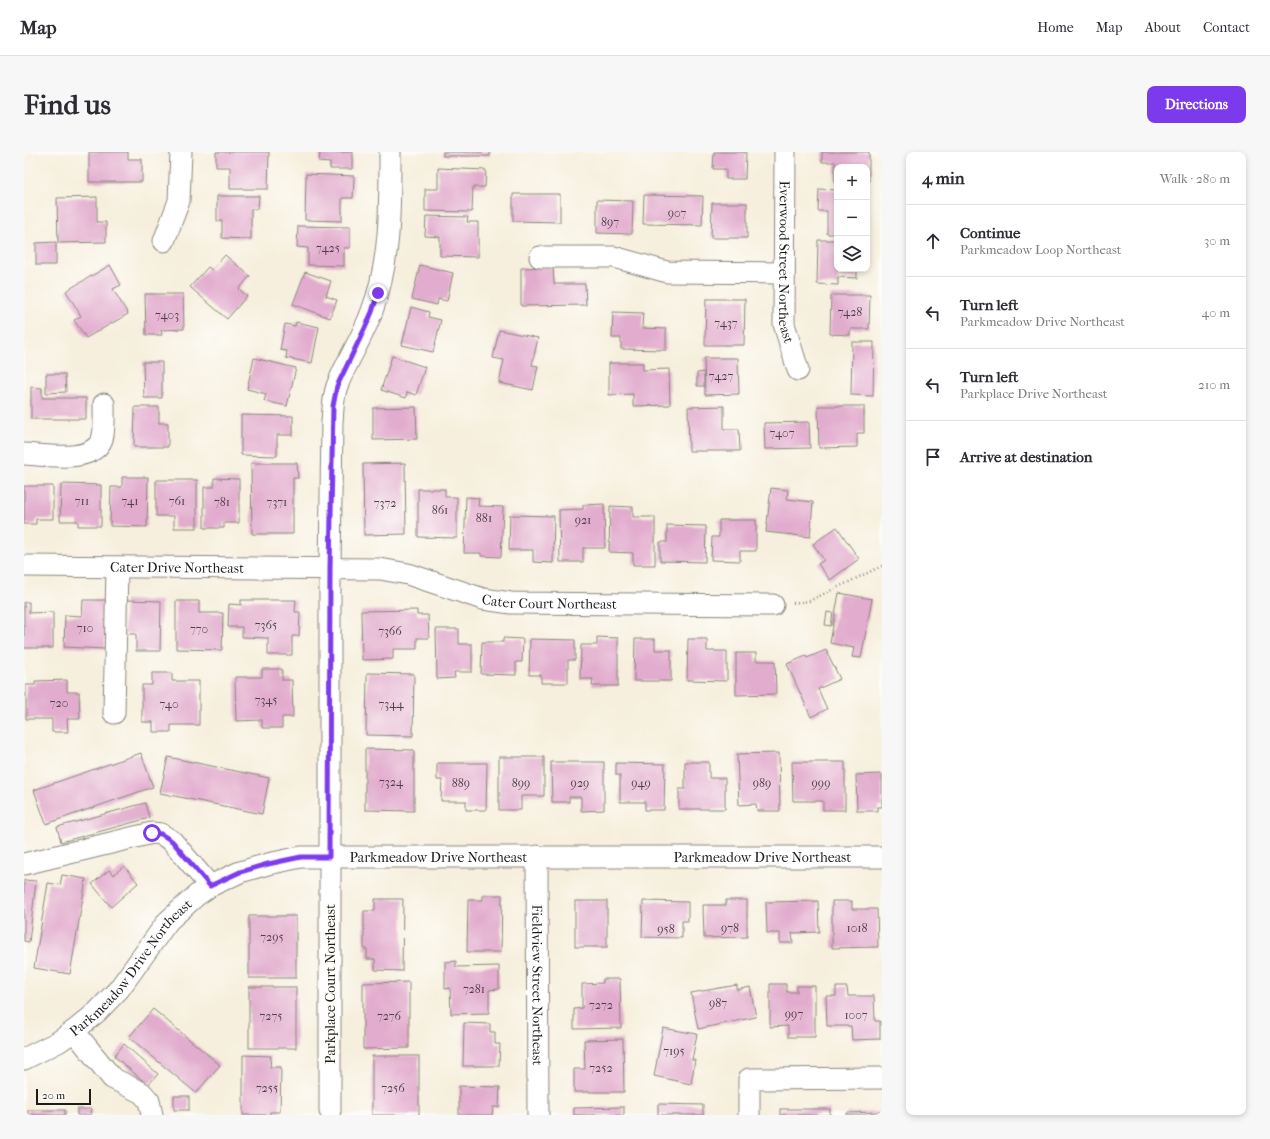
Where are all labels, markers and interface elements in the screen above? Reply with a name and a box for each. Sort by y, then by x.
text: Map [20,17,56,39]
text: Home [1037,19,1074,36]
text: Map [1096,19,1123,36]
text: About [1145,19,1181,36]
text: Contact [1203,19,1250,36]
button: Directions [1147,86,1246,123]
text: Find us [24,88,111,121]
map controls [834,164,870,272]
button: + [834,164,870,200]
text: 4 min [922,168,965,188]
text: Walk · 280 m [1160,171,1230,186]
street label: Everwood Street Northeast [775,181,797,345]
button: − [834,200,870,236]
house number: 907 [668,206,687,220]
house number: 897 [601,215,619,229]
text: Continue [960,224,1020,242]
icon: ahead [922,230,944,252]
text: 30 m [1204,233,1230,248]
button: layers [834,236,870,272]
house number: 7425 [316,241,340,255]
text: Parkmeadow Loop Northeast [960,242,1121,257]
route end [369,284,387,302]
text: Turn left [960,296,1018,314]
icon: left [922,302,944,324]
house number: 7428 [838,305,862,319]
text: 40 m [1202,305,1230,320]
house number: 7403 [155,308,179,322]
text: Parkmeadow Drive Northeast [960,314,1125,329]
house number: 7437 [714,316,738,330]
text: Turn left [960,368,1018,386]
house number: 7427 [709,369,733,383]
icon: left [922,374,944,396]
text: 210 m [1198,377,1230,392]
text: Parkplace Drive Northeast [960,386,1107,401]
house number: 7407 [770,426,795,440]
icon: arrive [922,446,944,468]
text: Arrive at destination [960,448,1092,466]
house number: 711 [75,494,89,508]
house number: 741 [122,494,138,508]
house number: 761 [169,494,185,508]
house number: 781 [214,495,230,509]
house number: 7371 [267,495,287,509]
house number: 7372 [374,496,396,510]
house number: 861 [432,503,448,517]
house number: 881 [476,511,492,525]
house number: 921 [575,513,591,527]
street label: Cater Drive Northeast [110,559,244,577]
street label: Cater Court Northeast [481,591,617,613]
house number: 7365 [255,618,277,632]
house number: 710 [77,621,93,635]
house number: 770 [190,622,208,636]
house number: 7366 [378,624,402,638]
house number: 7345 [255,693,277,707]
house number: 720 [50,696,68,710]
house number: 740 [159,697,179,711]
house number: 7344 [379,697,404,711]
house number: 7324 [379,775,404,789]
house number: 889 [452,776,470,790]
house number: 899 [512,776,530,790]
house number: 929 [571,776,589,790]
house number: 949 [631,776,651,790]
house number: 989 [753,776,771,790]
house number: 999 [812,776,830,790]
route start [143,824,161,842]
street label: Parkmeadow Drive Northeast [349,849,527,866]
street label: Parkmeadow Drive Northeast [673,849,851,866]
street label: Parkmeadow Drive Northeast [66,896,196,1040]
street label: Parkplace Court Northeast [322,904,339,1064]
street label: Fieldview Street Northeast [528,905,546,1065]
house number: 978 [721,921,739,935]
house number: 1018 [846,921,868,935]
house number: 958 [657,922,675,936]
house number: 7295 [260,930,284,944]
house number: 7281 [463,982,485,996]
house number: 987 [709,996,727,1010]
house number: 7272 [589,998,613,1012]
house number: 997 [785,1007,803,1021]
house number: 1007 [844,1008,868,1022]
house number: 7275 [260,1009,282,1023]
house number: 7276 [377,1009,402,1023]
house number: 7195 [663,1044,685,1058]
house number: 7252 [589,1061,613,1075]
house number: 7255 [256,1081,278,1095]
house number: 7256 [381,1081,405,1095]
scale bar [36,1087,91,1106]
text: 20 m [42,1089,65,1102]

